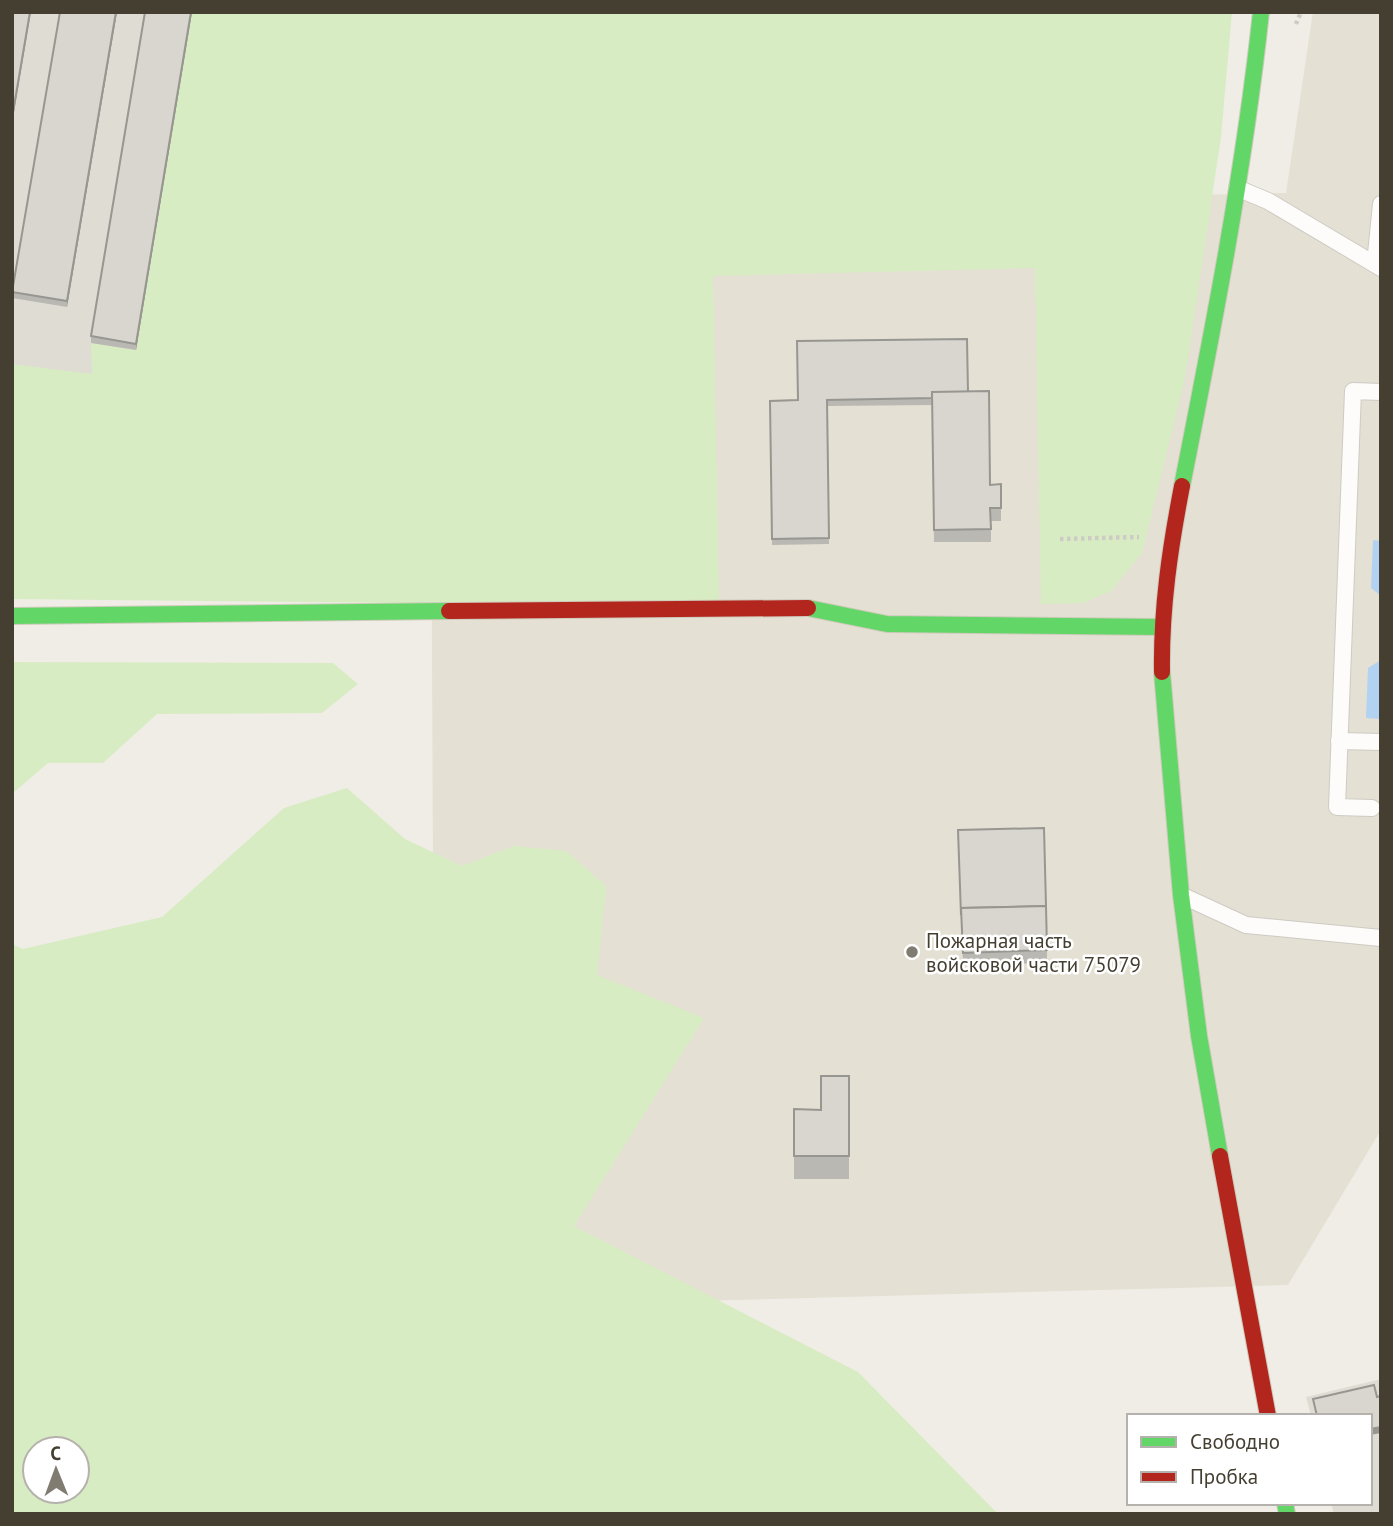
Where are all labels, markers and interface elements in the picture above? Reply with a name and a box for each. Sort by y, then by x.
place label: Пожарная часть войсковой части 75079 [926,927,1141,978]
marker: Пожарная часть войсковой части 75079 [904,944,920,960]
legend [1127,1414,1372,1505]
text: Свободно [1190,1428,1280,1455]
north arrow [21,1435,91,1505]
text: С [50,1441,62,1465]
text: Пробка [1190,1463,1258,1490]

